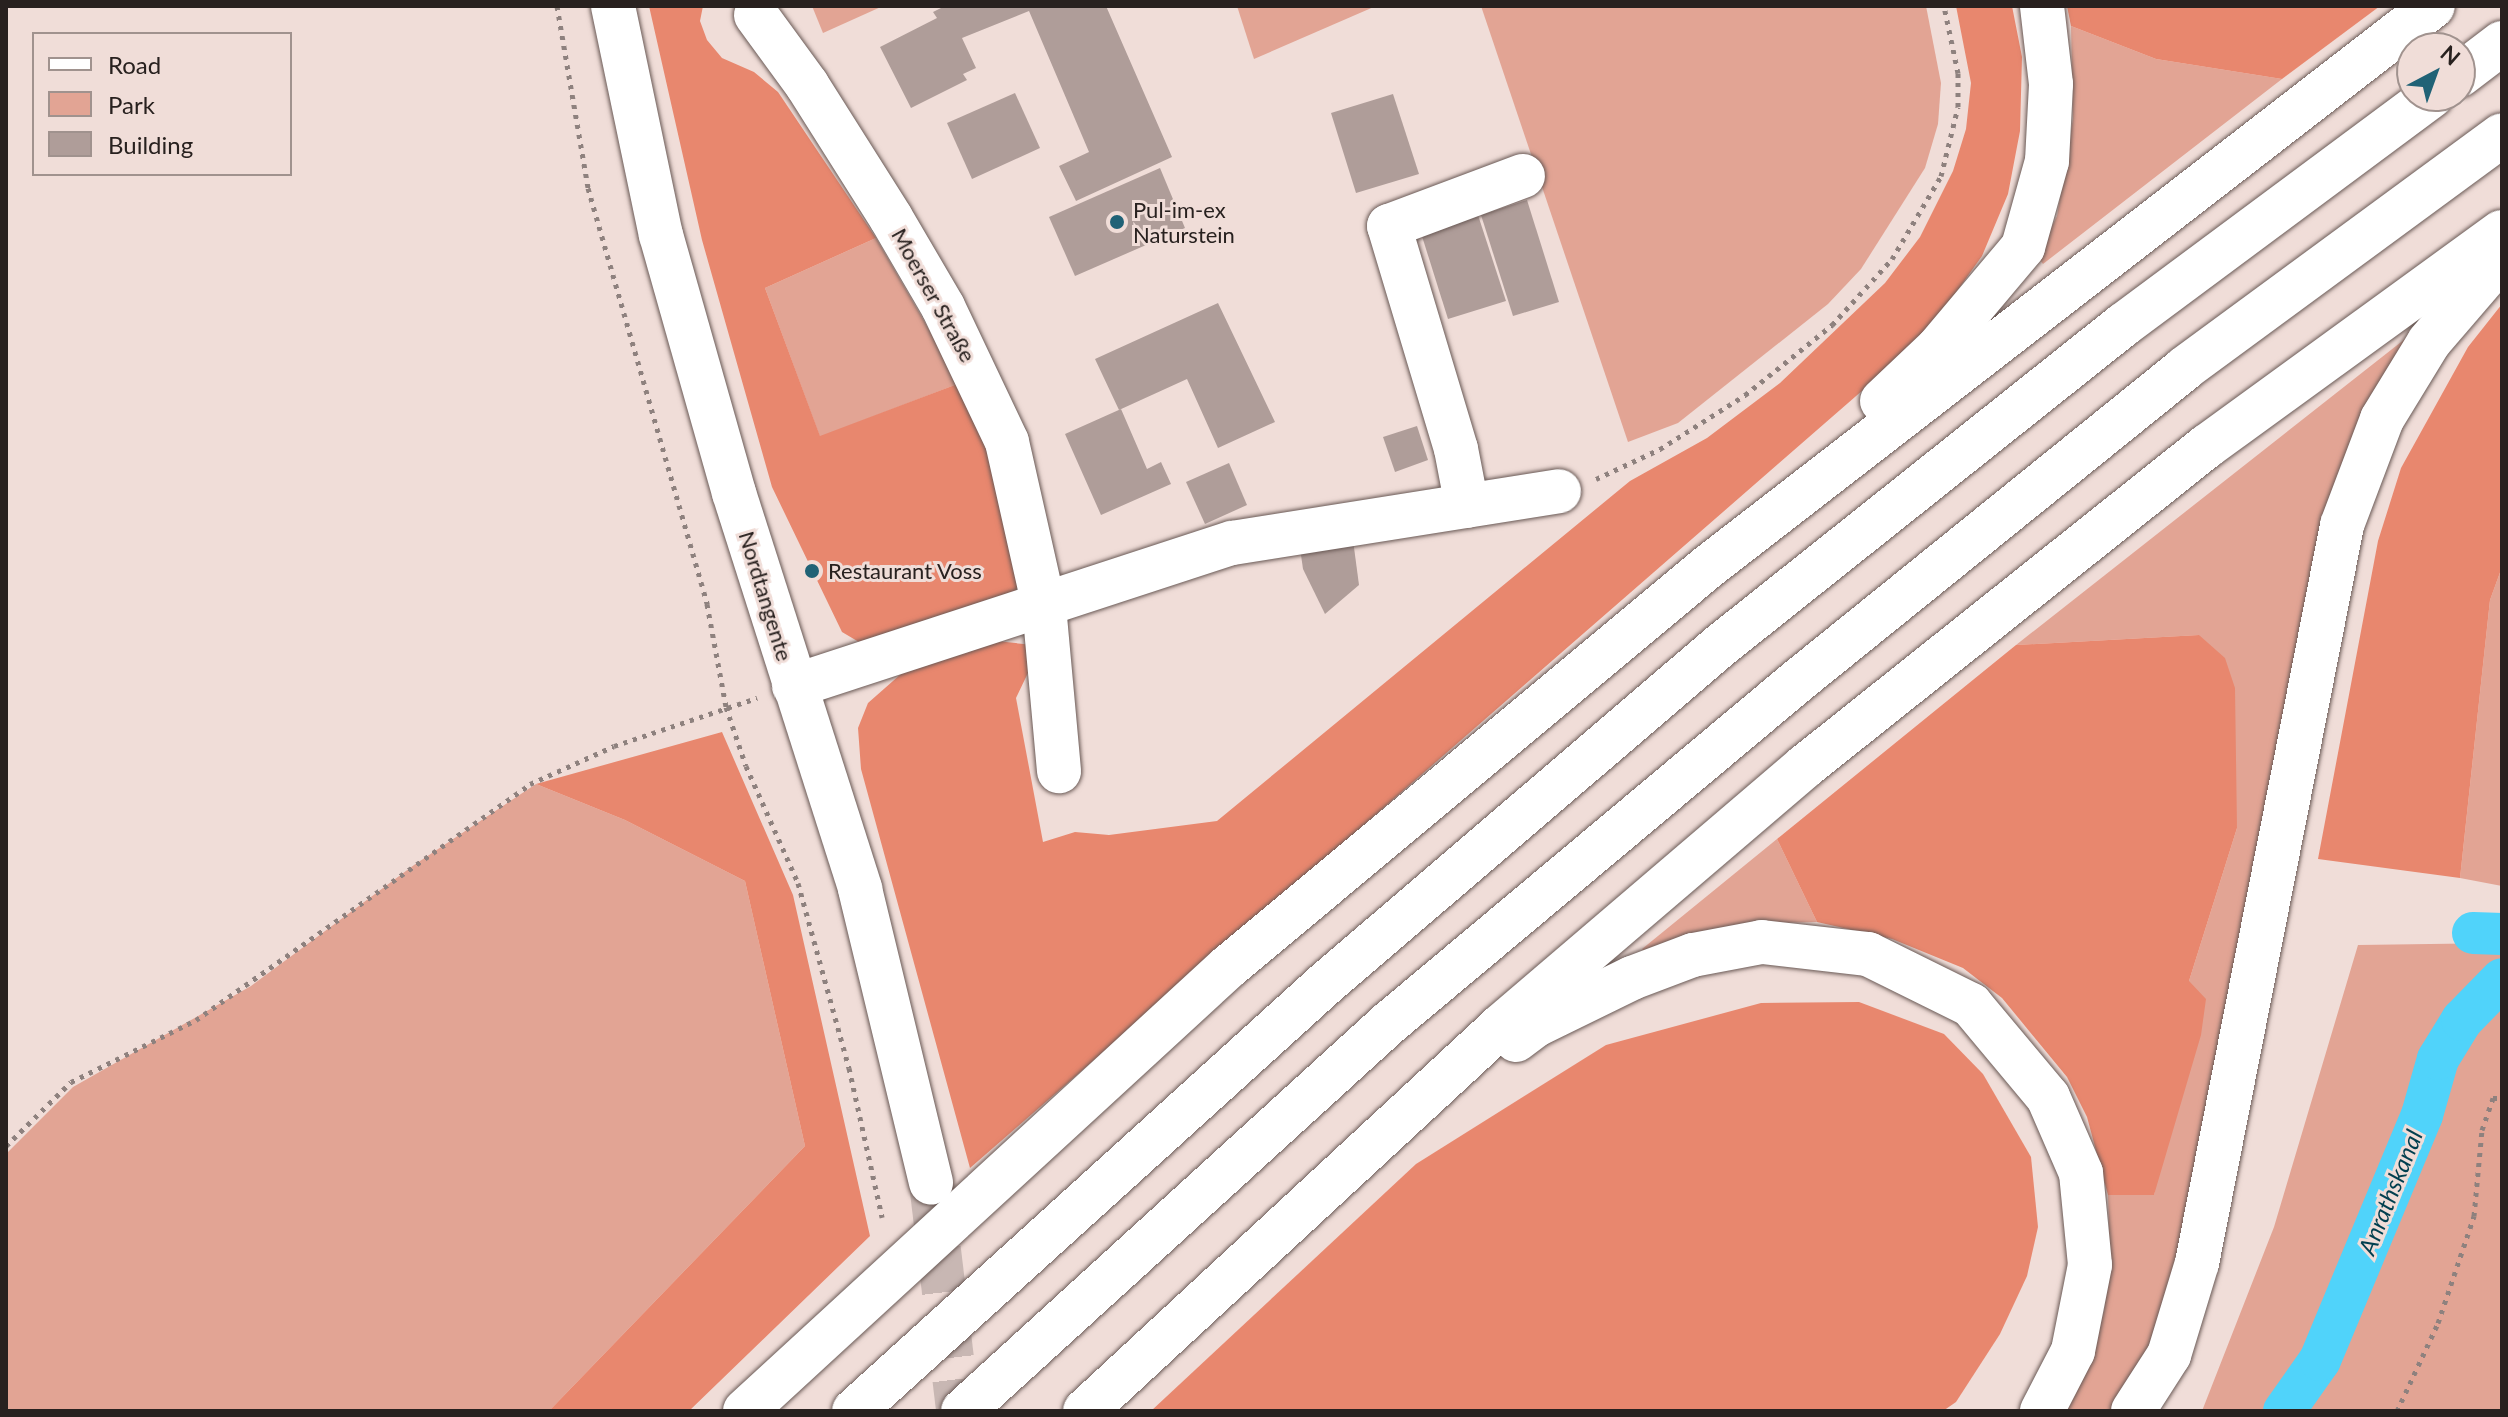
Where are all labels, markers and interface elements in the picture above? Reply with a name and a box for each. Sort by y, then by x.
legend [32,32,292,176]
north arrow [2396,32,2476,112]
text: N [2436,39,2466,71]
text: Road [108,50,161,79]
text: Park [108,90,155,119]
text: Building [108,130,193,159]
place label: Pul-im-ex Naturstein [1133,196,1235,248]
marker: Pul-im-ex Naturstein [1108,213,1126,231]
street label: Moerser Straße [886,223,982,367]
street label: Nordtangente [734,528,798,664]
place label: Restaurant Voss [828,558,982,584]
marker: Restaurant Voss [803,562,821,580]
water label: Anrathskanal [2352,1125,2428,1259]

